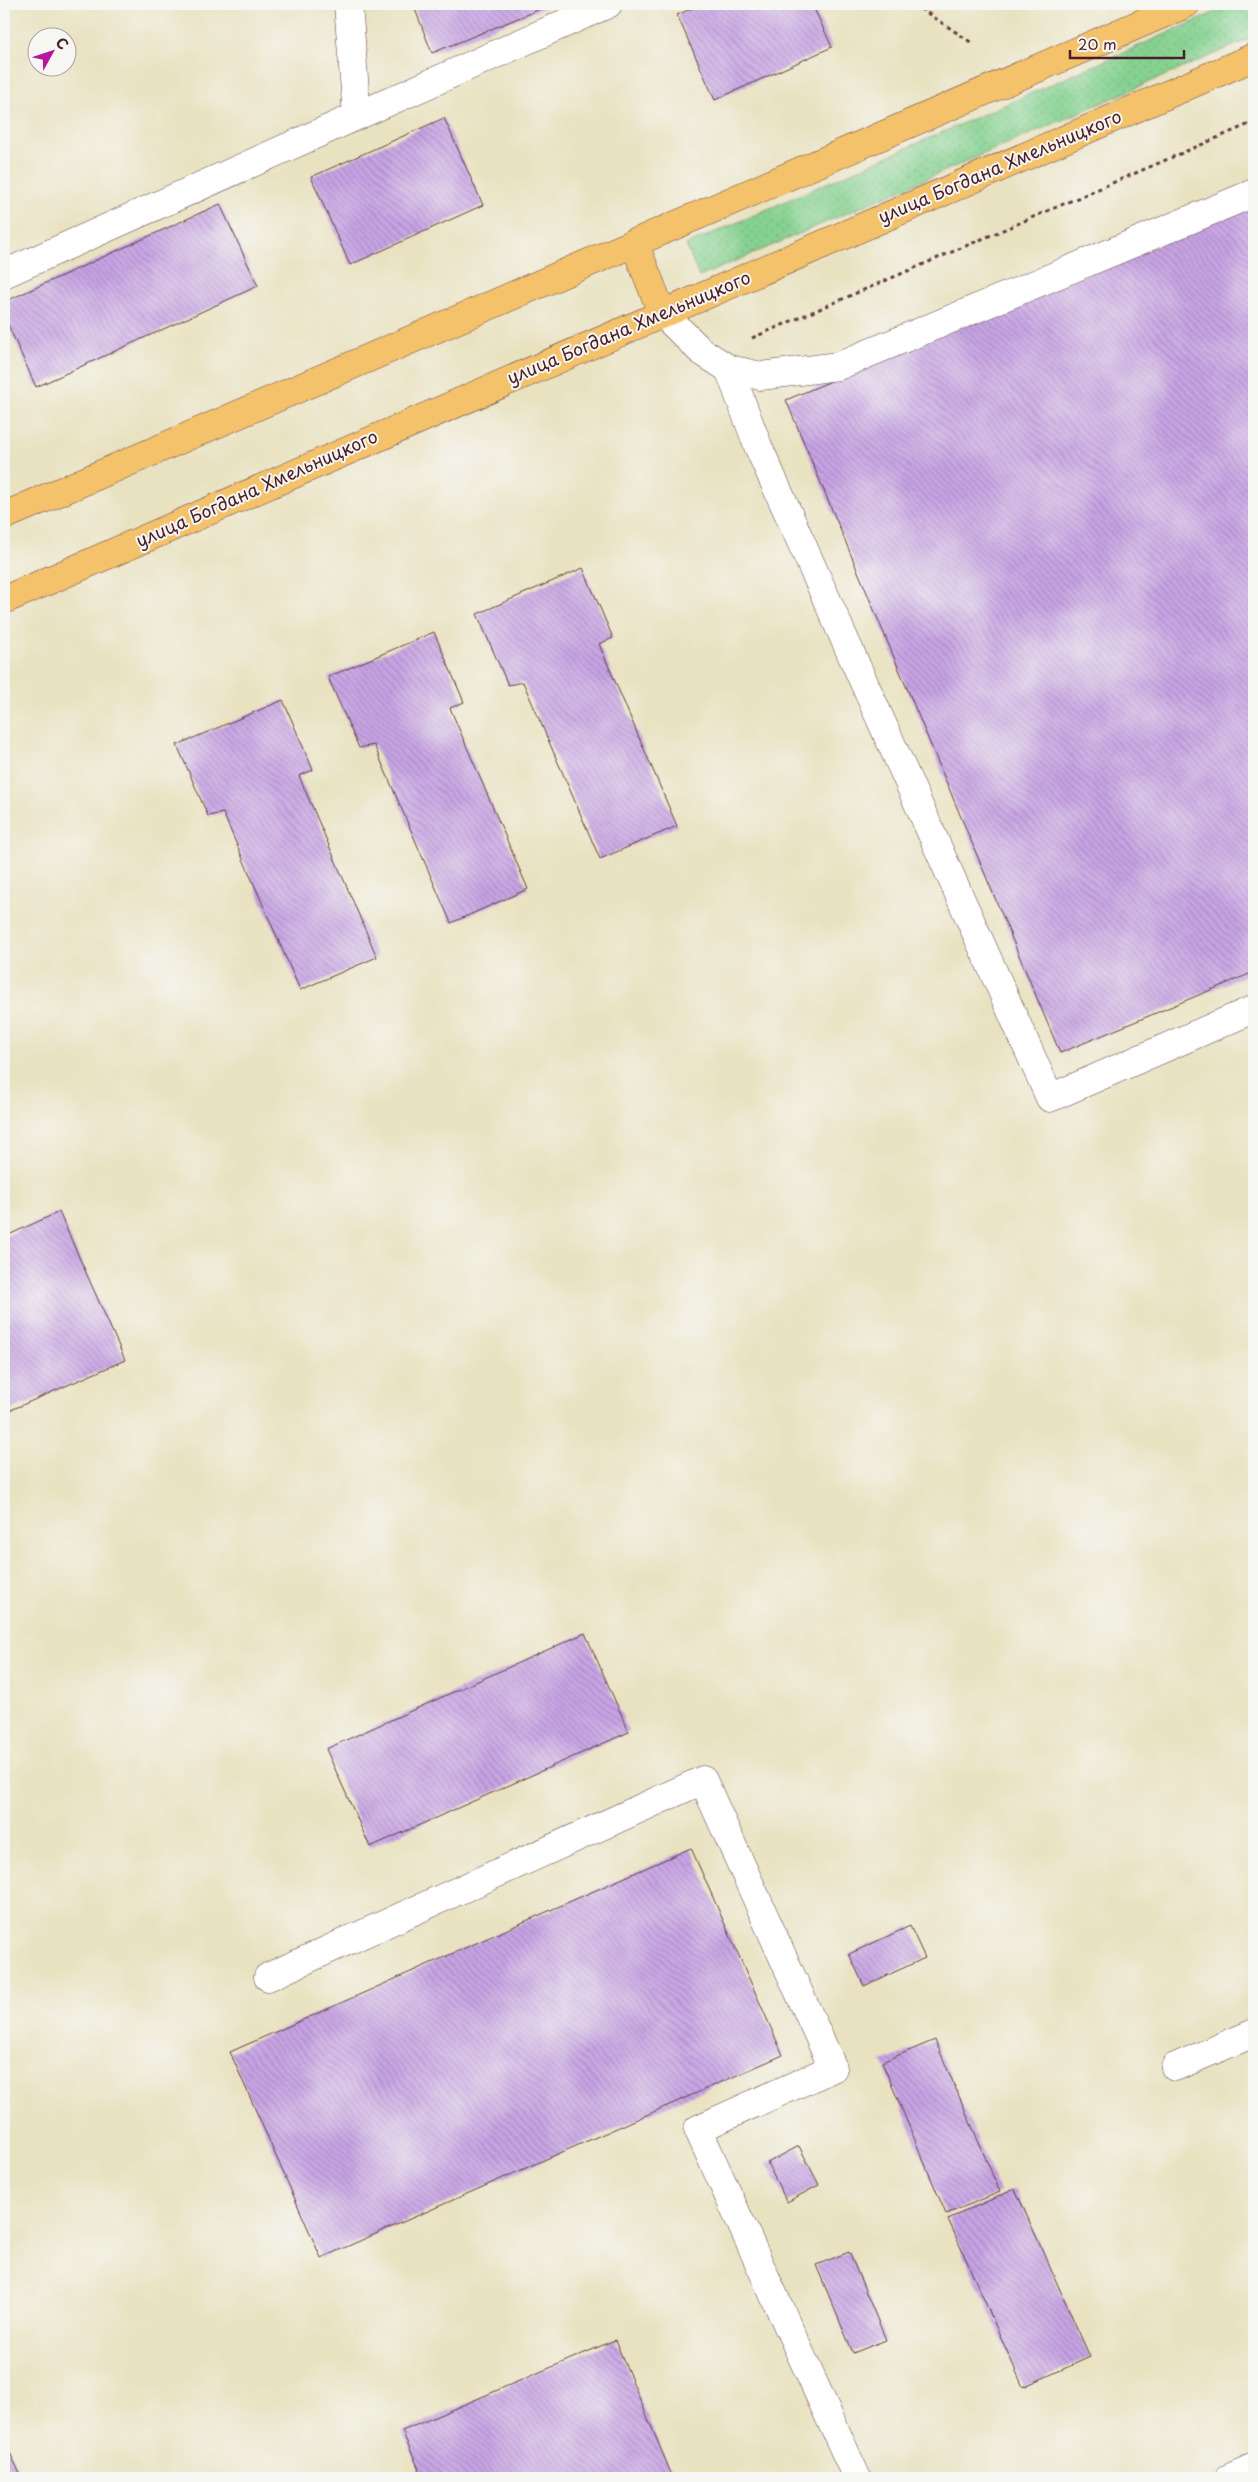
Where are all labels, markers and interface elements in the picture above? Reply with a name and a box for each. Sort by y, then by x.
north arrow [28,28,78,78]
scale bar [1070,28,1184,60]
text: 20 m [1078,32,1117,55]
text: С [51,33,74,54]
street label: улица Богдана Хмельницкого [873,102,1125,229]
street label: улица Богдана Хмельницкого [502,263,754,390]
street label: улица Богдана Хмельницкого [131,422,382,553]

